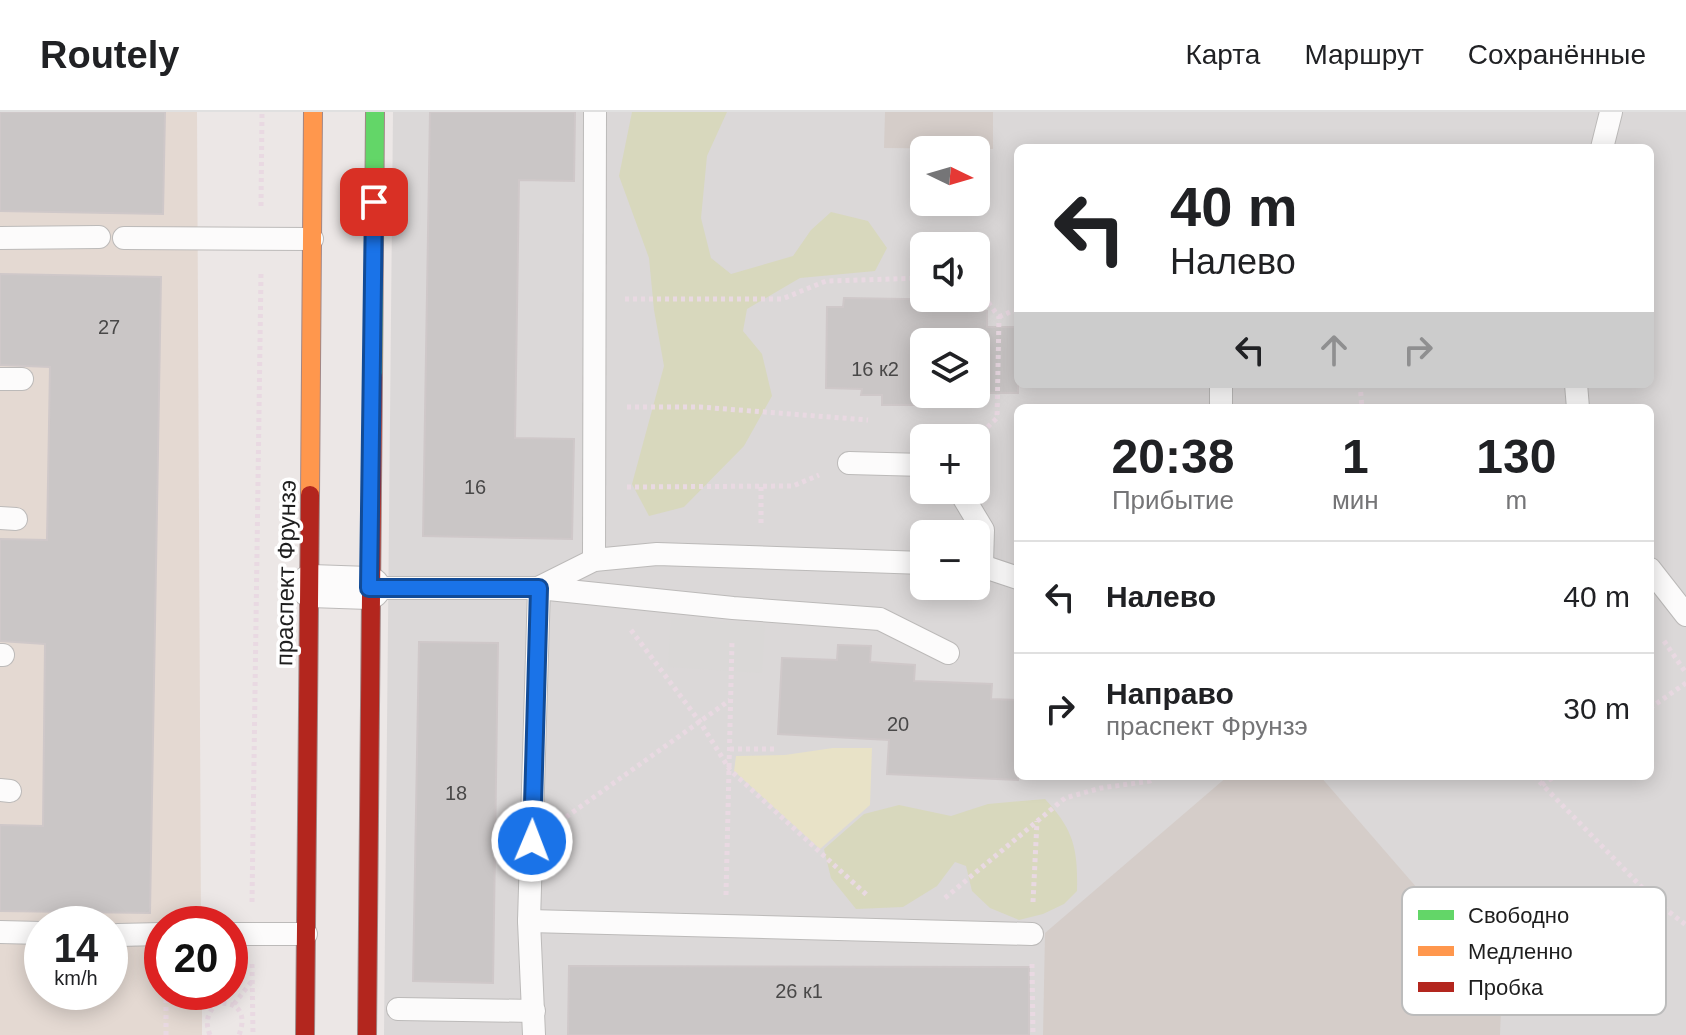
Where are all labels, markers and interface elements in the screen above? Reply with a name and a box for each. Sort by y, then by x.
text: Routely [40,34,179,76]
text: Карта [1185,39,1260,70]
text: Маршрут [1304,39,1424,70]
text: Сохранённые [1468,39,1646,70]
north arrow [910,136,990,216]
map controls [910,136,990,600]
pin [340,168,408,236]
text: 40 m [1170,175,1298,238]
icon: left [1038,176,1142,280]
icon: arrive [352,180,396,224]
button: sound [910,232,990,312]
text: Налево [1170,241,1296,282]
house number: 27 [98,316,120,338]
button: layers [910,328,990,408]
icon: left [1228,328,1272,372]
icon: ahead [1312,328,1356,372]
icon: right [1396,328,1440,372]
house number: 16 к2 [851,358,899,380]
button: + [910,424,990,504]
text: 20:38 [1112,430,1234,483]
text: 1 [1342,430,1369,483]
text: 130 [1476,430,1556,483]
house number: 16 [464,476,486,498]
street label: праспект Фрунзэ [270,480,301,666]
text: Прибытие [1112,485,1234,515]
text: мин [1332,485,1379,515]
text: m [1506,485,1527,515]
button: − [910,520,990,600]
icon: left [1038,575,1082,619]
text: Налево [1106,580,1216,613]
text: 40 m [1563,580,1630,613]
text: Направо [1106,677,1234,710]
icon: right [1038,687,1082,731]
text: 30 m [1563,692,1630,725]
text: праспект Фрунзэ [1106,711,1308,741]
house number: 20 [887,713,909,735]
house number: 18 [445,782,467,804]
position arrow [490,799,574,883]
legend [1402,887,1666,1015]
text: Свободно [1468,903,1569,928]
speed limit sign: 20 [144,906,248,1010]
text: 14 [54,926,98,970]
text: Медленно [1468,939,1573,964]
text: km/h [54,967,98,989]
text: Пробка [1468,975,1544,1000]
house number: 26 к1 [775,980,823,1002]

